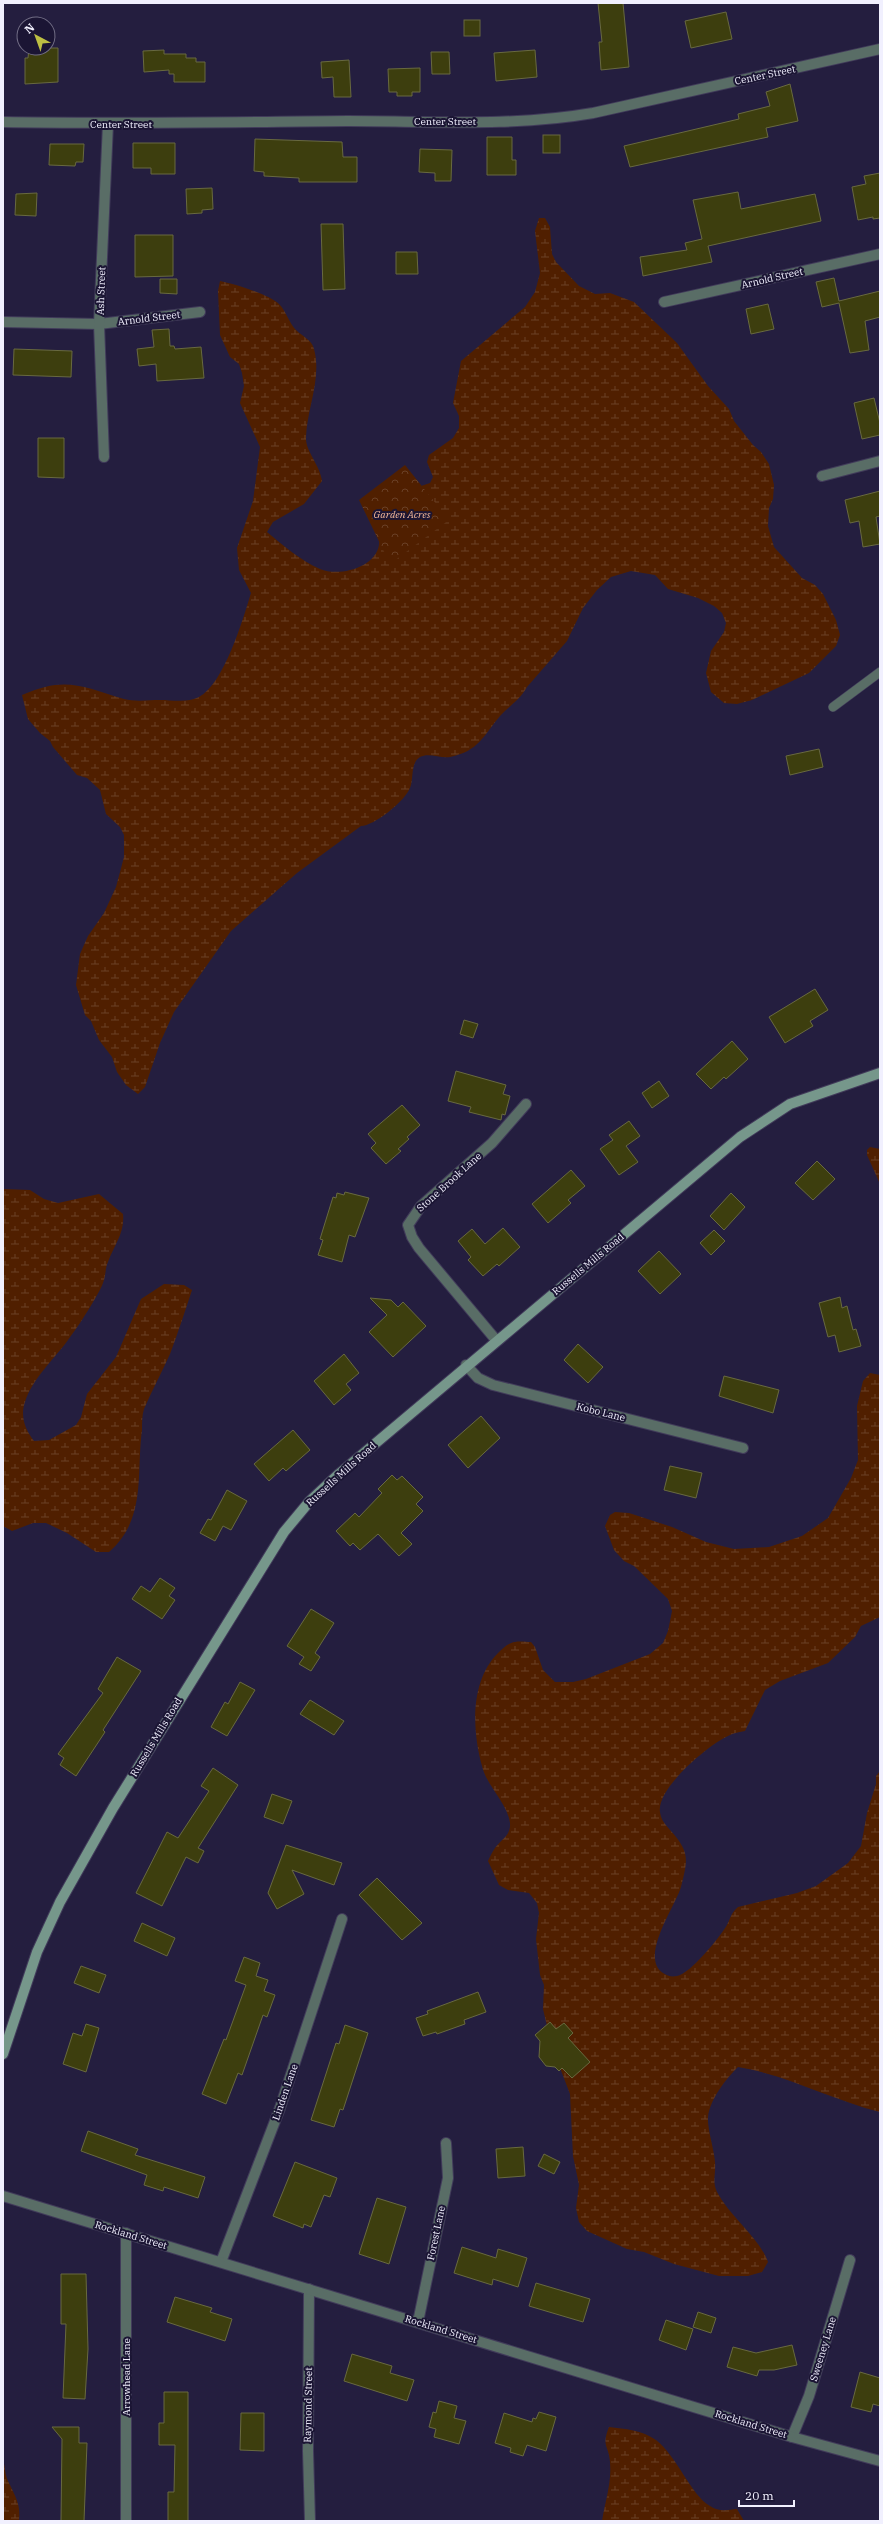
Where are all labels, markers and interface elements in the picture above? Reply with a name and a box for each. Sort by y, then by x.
north arrow [16,16,56,56]
text: N [22,20,38,37]
street label: Center Street [733,62,797,88]
street label: Center Street [414,115,476,128]
street label: Center Street [90,118,152,131]
street label: Arnold Street [740,264,805,291]
street label: Ash Street [94,266,108,315]
street label: Arnold Street [117,308,181,328]
park label: Garden Acres [374,508,431,521]
street label: Stone Brook Lane [414,1149,484,1215]
street label: Russells Mills Road [549,1230,627,1298]
street label: Kobo Lane [575,1400,627,1424]
street label: Russells Mills Road [303,1439,379,1509]
street label: Russells Mills Road [127,1695,185,1779]
street label: Linden Lane [269,2062,301,2122]
street label: Forest Lane [424,2205,448,2261]
street label: Rockland Street [93,2218,169,2252]
street label: Rockland Street [403,2312,479,2346]
street label: Sweeney Lane [807,2315,839,2383]
street label: Arrowhead Lane [120,2338,133,2416]
street label: Raymond Street [301,2367,315,2443]
street label: Rockland Street [713,2407,789,2441]
scale bar [739,2482,794,2508]
text: 20 m [745,2488,774,2503]

